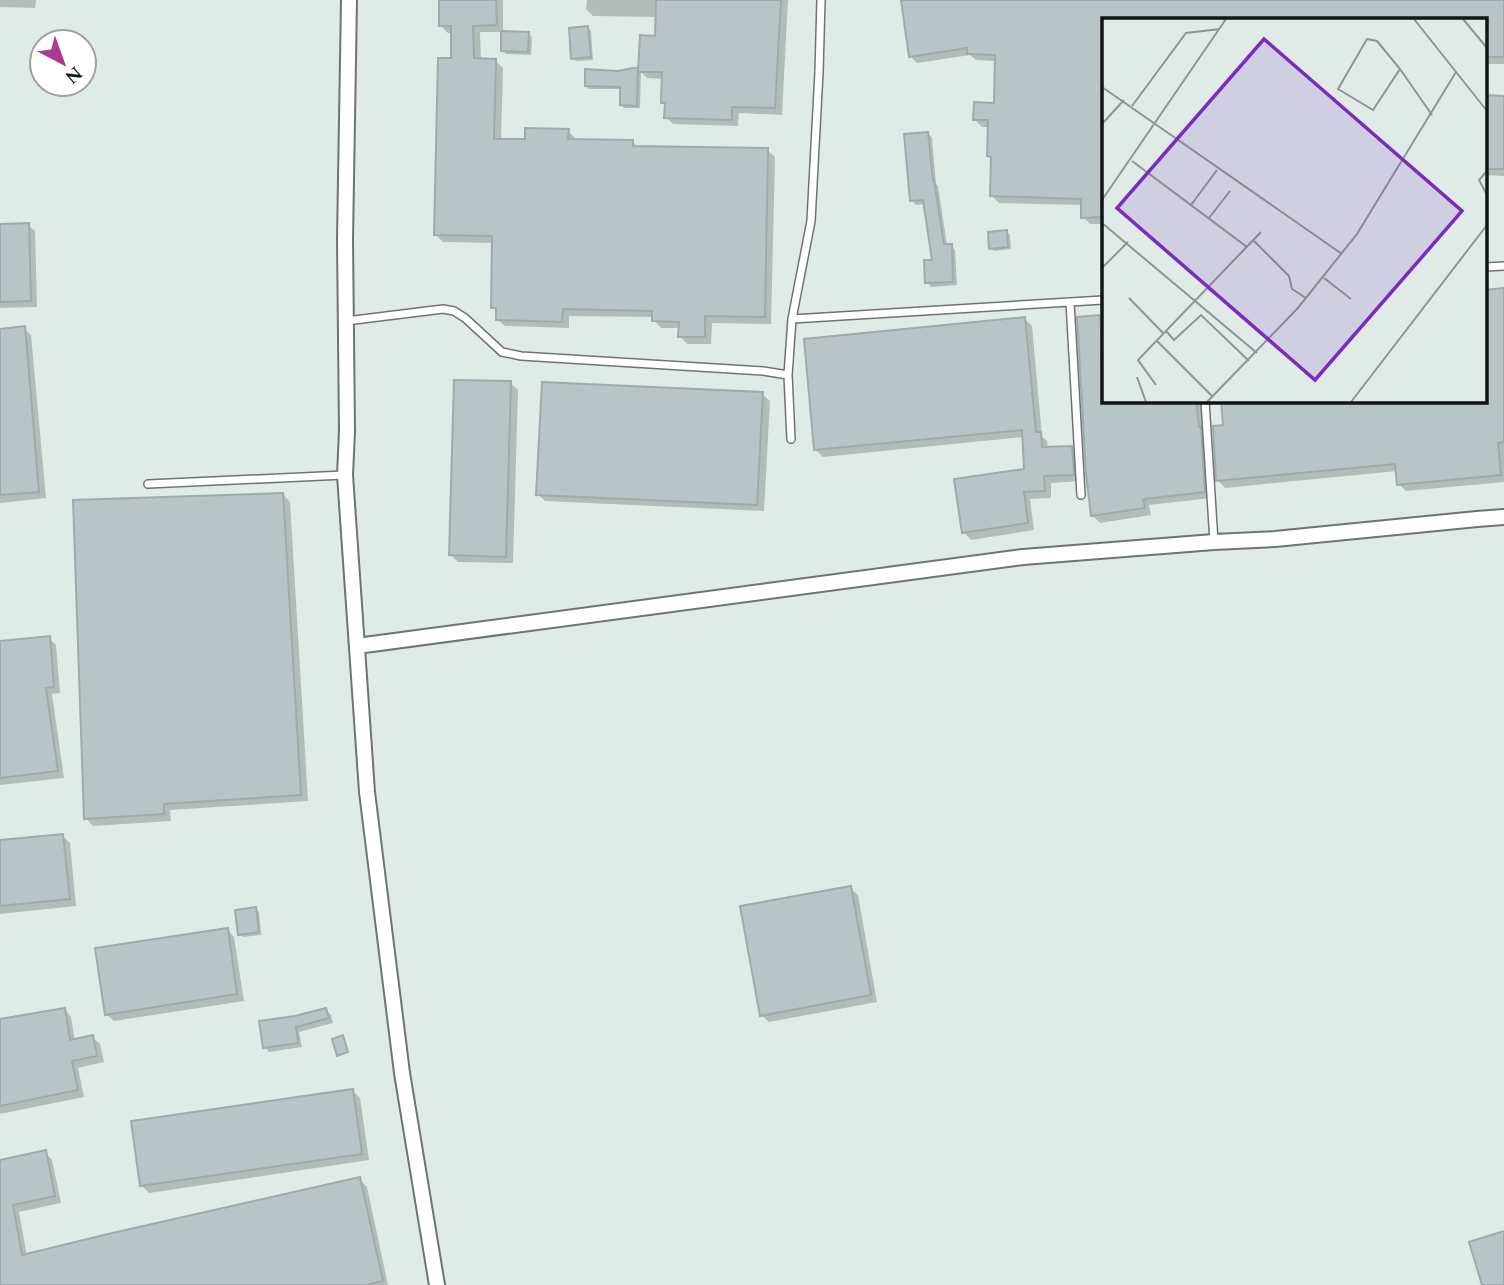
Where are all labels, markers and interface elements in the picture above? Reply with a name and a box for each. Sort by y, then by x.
inset map [1102,18,1486,402]
north arrow [28,28,98,98]
text: N [58,59,89,91]

